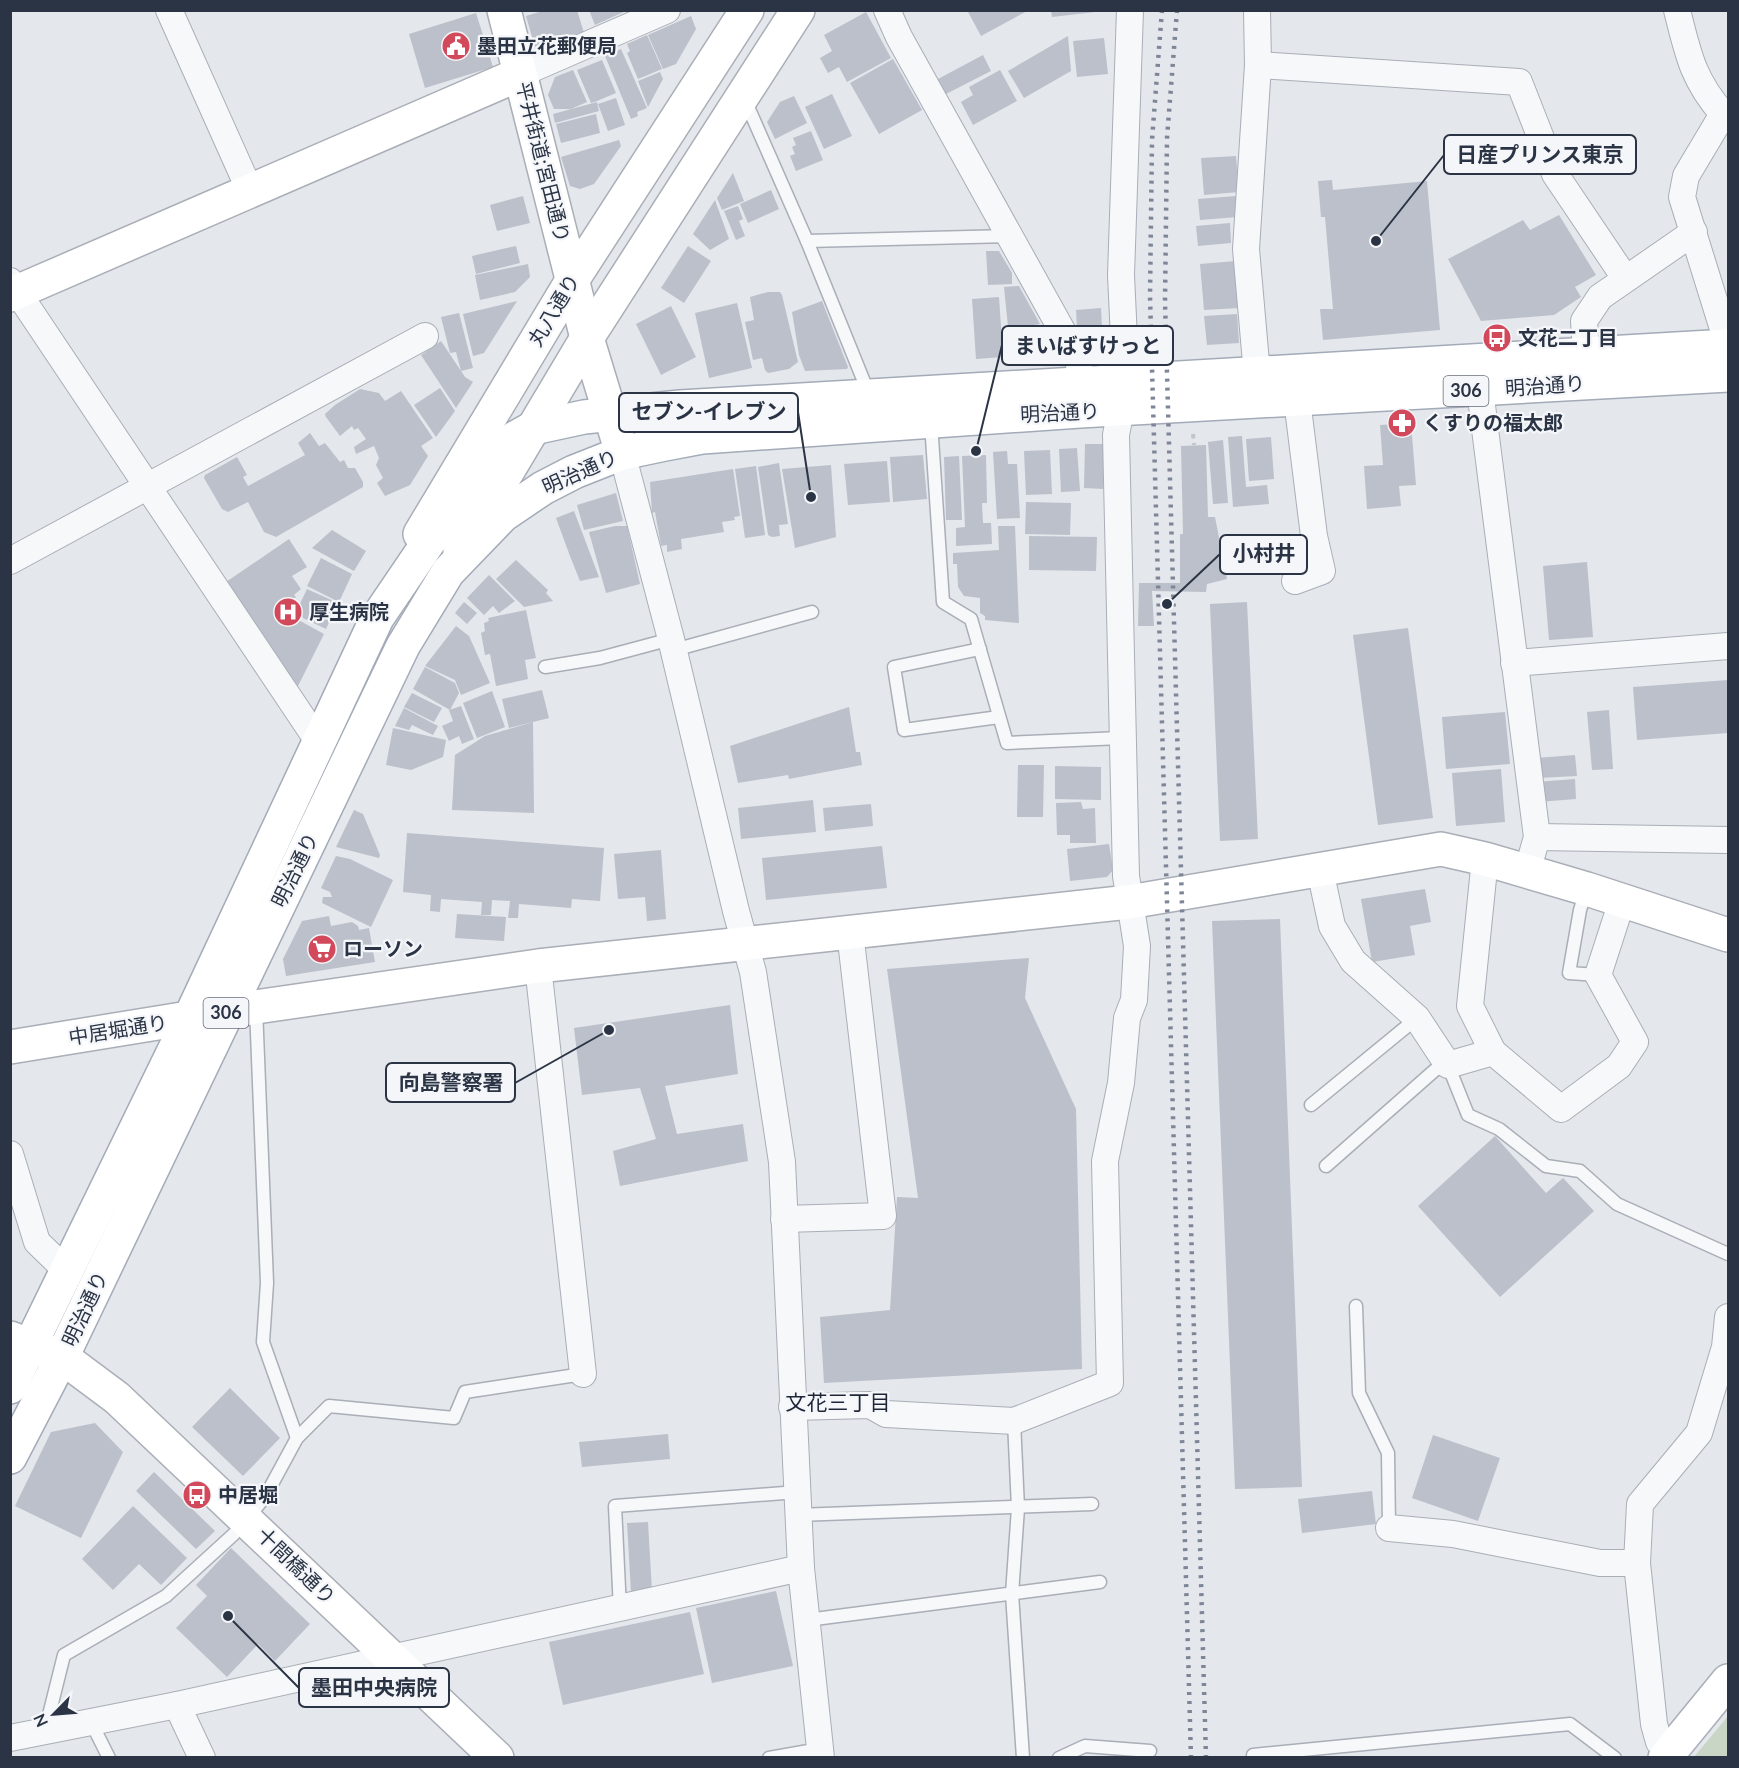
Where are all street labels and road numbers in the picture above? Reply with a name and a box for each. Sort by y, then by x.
street label: 平井街道;宮田通り [512,79,576,245]
street label: 丸八通り [522,269,584,350]
street label: 明治通り [1504,370,1586,400]
road number: 306 [1444,376,1488,406]
street label: 明治通り [1019,398,1101,426]
street label: 明治通り [538,444,621,498]
street label: 明治通り [266,828,322,911]
road number: 306 [204,998,248,1028]
street label: 中居堀通り [67,1009,169,1049]
street label: 明治通り [56,1267,112,1350]
street label: 十間橋通り [252,1522,341,1609]

